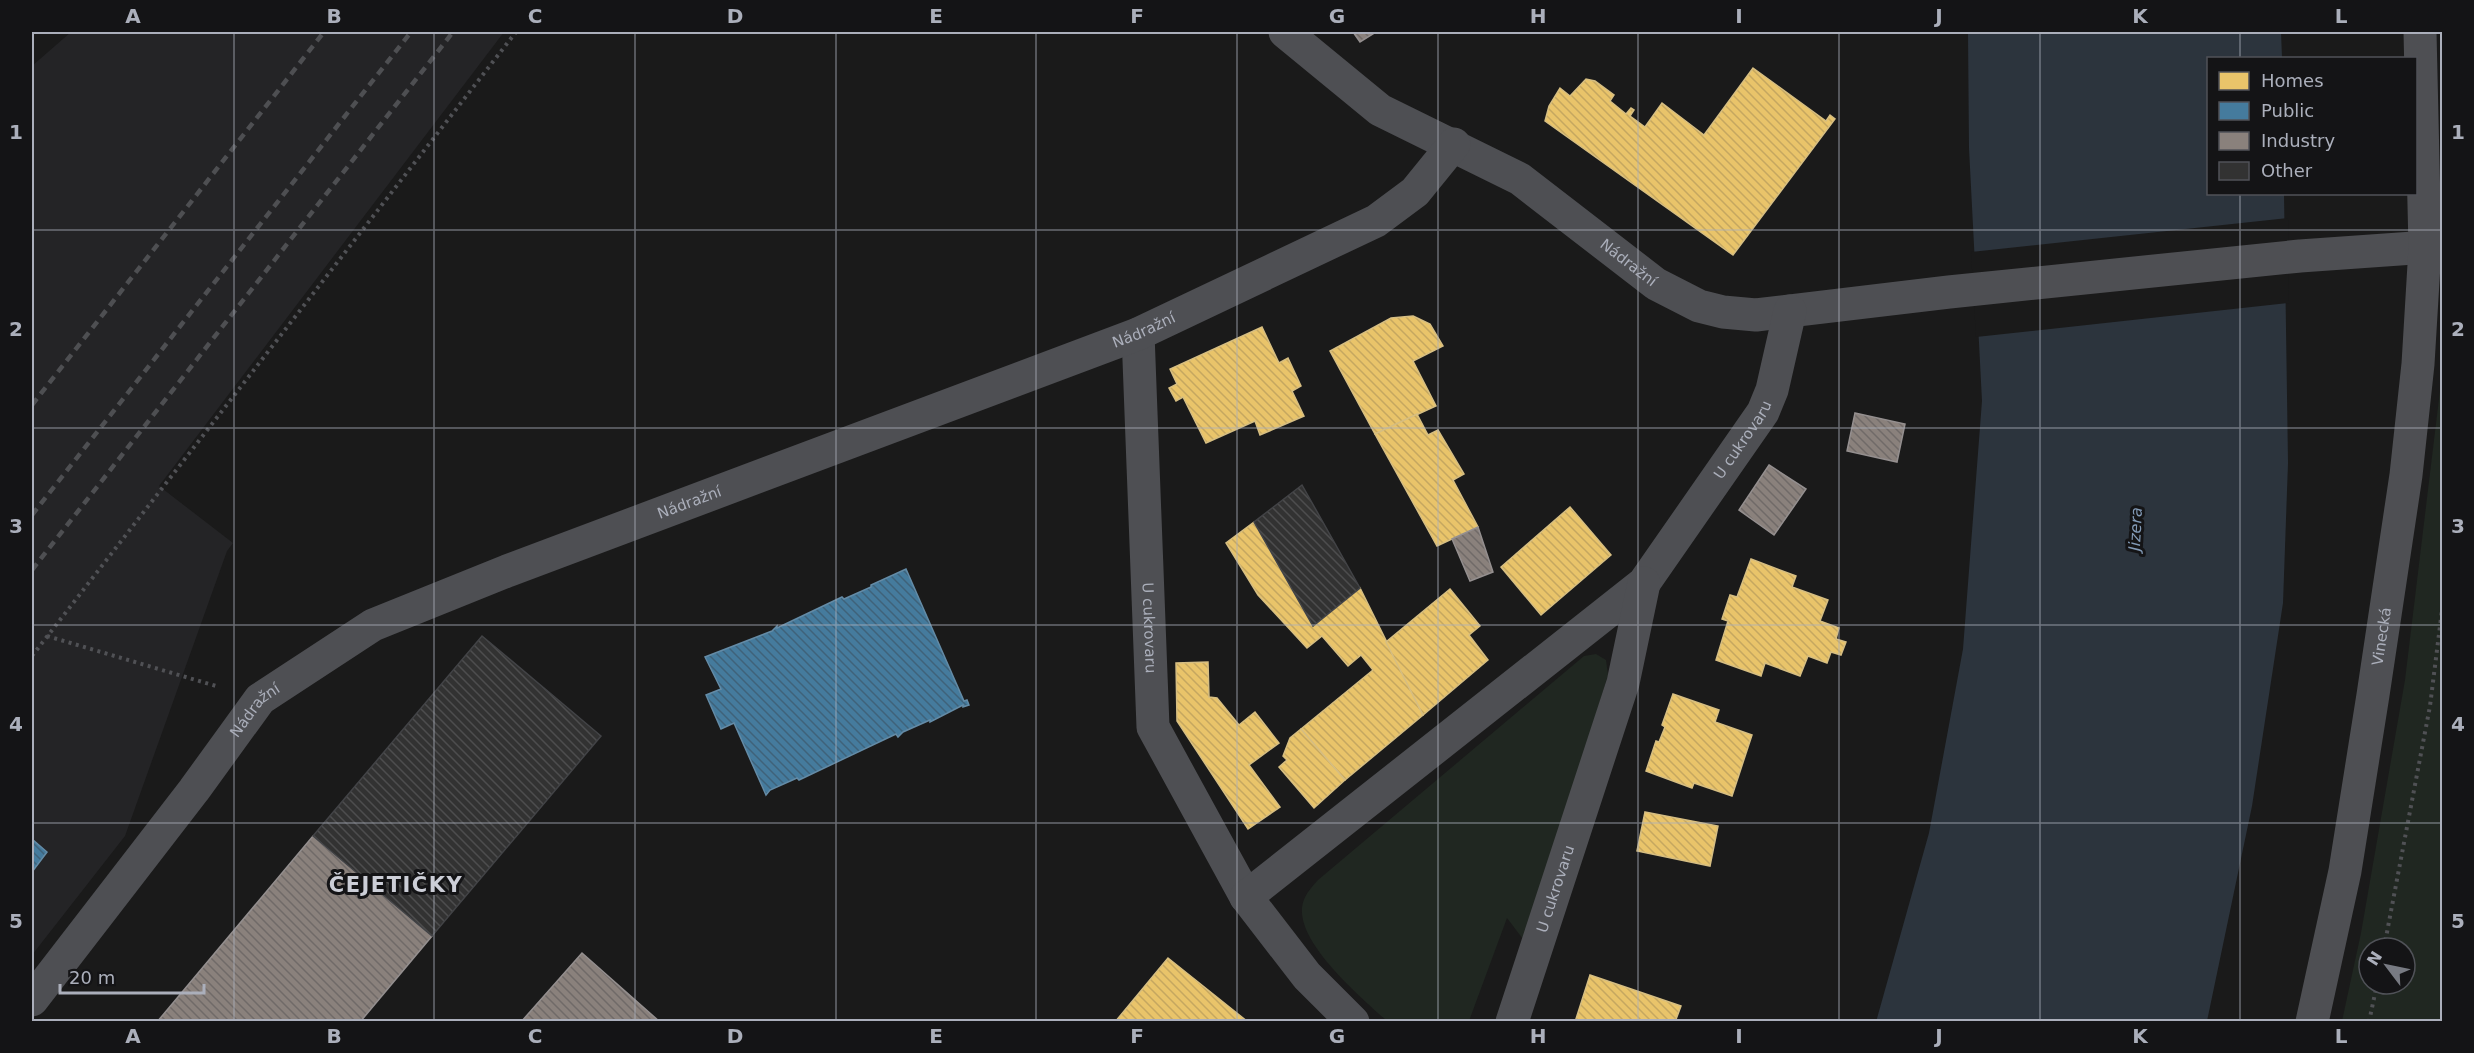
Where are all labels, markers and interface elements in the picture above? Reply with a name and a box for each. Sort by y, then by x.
text: A [125,4,141,28]
text: B [326,4,342,28]
text: C [528,4,542,28]
text: D [727,4,743,28]
text: E [929,4,943,28]
text: F [1130,4,1144,28]
text: G [1329,4,1345,28]
text: H [1530,4,1546,28]
text: I [1735,4,1743,28]
text: J [1933,4,1943,28]
text: K [2132,4,2149,28]
text: L [2335,4,2348,28]
legend [2207,57,2417,195]
text: Homes [2261,70,2324,91]
text: Public [2261,100,2314,121]
text: 1 [9,120,23,144]
text: 1 [2451,120,2465,144]
text: Industry [2261,130,2335,151]
text: Other [2261,160,2313,181]
street label: Nádražní [1596,235,1661,291]
street label: Nádražní [1110,308,1179,352]
text: 2 [9,317,23,341]
text: 2 [2451,317,2465,341]
street label: U cukrovaru [1710,398,1776,483]
street label: Nádražní [655,482,725,523]
water label: Jizera [2125,507,2146,554]
text: 3 [9,514,23,538]
text: 3 [2451,514,2465,538]
street label: U cukrovaru [1138,582,1160,674]
street label: Vinecká [2369,606,2395,667]
street label: Nádražní [226,679,284,741]
text: 4 [9,712,23,736]
text: 4 [2451,712,2465,736]
street label: U cukrovaru [1533,843,1578,935]
district label: ČEJETIČKY [329,872,463,897]
text: 5 [9,909,23,933]
text: 5 [2451,909,2465,933]
north arrow [2357,936,2417,996]
text: N [2363,948,2386,969]
scale bar [60,957,204,995]
text: 20 m [69,967,115,988]
text: A [125,1024,141,1048]
text: B [326,1024,342,1048]
text: C [528,1024,542,1048]
text: D [727,1024,743,1048]
text: E [929,1024,943,1048]
text: F [1130,1024,1144,1048]
text: G [1329,1024,1345,1048]
text: H [1530,1024,1546,1048]
text: I [1735,1024,1743,1048]
text: J [1933,1024,1943,1048]
text: K [2132,1024,2149,1048]
text: L [2335,1024,2348,1048]

